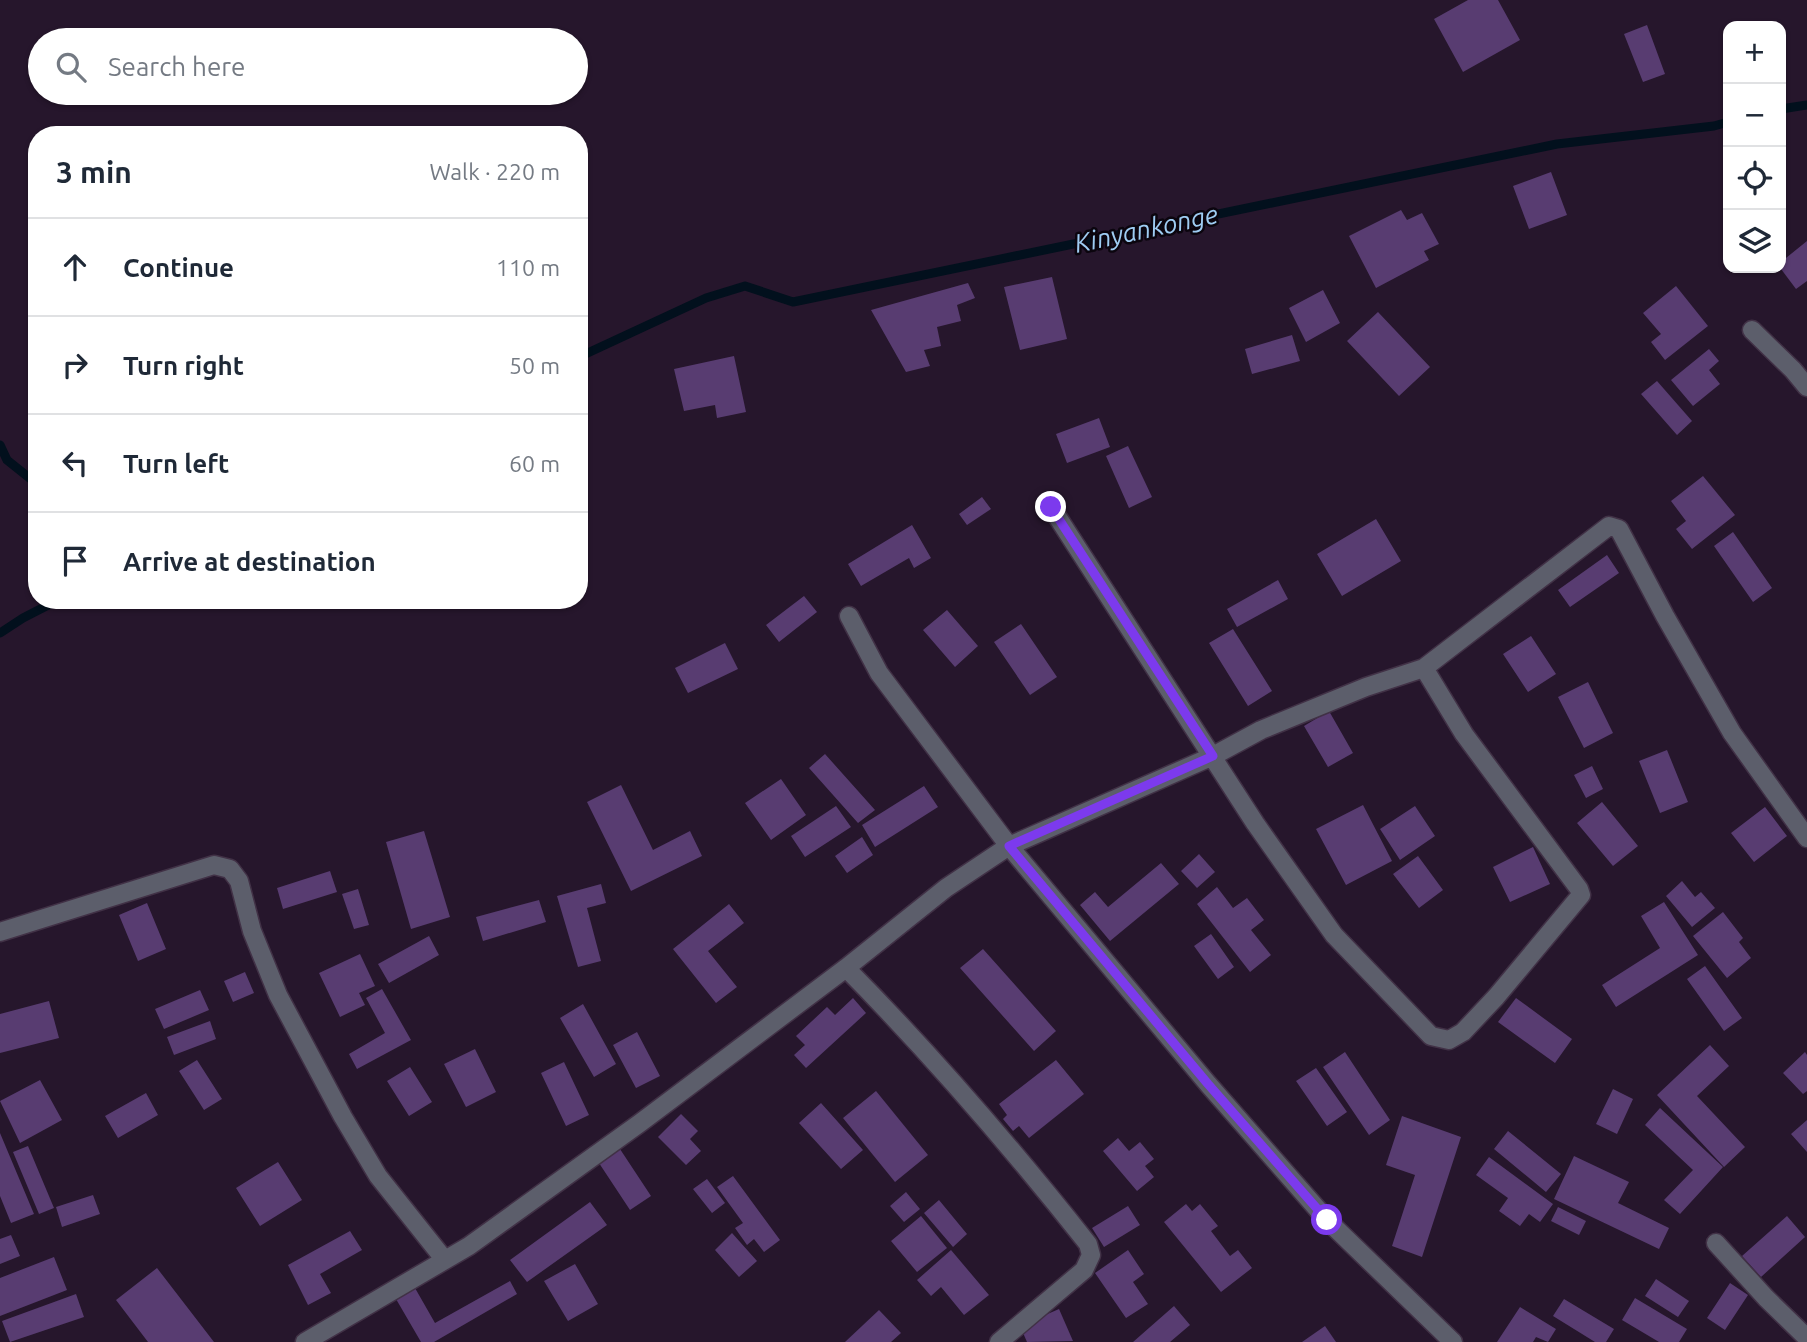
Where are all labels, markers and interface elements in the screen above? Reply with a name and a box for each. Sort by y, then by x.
map controls [1723,21,1786,273]
button: + [1723,21,1786,84]
search box [28,28,588,105]
icon: search [52,48,90,86]
text: Search here [108,52,245,81]
button: − [1723,84,1786,147]
button: locate [1723,147,1786,210]
text: 3 min [56,155,132,189]
text: Walk · 220 m [429,159,560,184]
water label: Kinyankonge [1071,199,1220,258]
button: layers [1723,210,1786,273]
icon: ahead [56,248,94,286]
text: Continue [123,253,234,282]
text: 110 m [496,255,560,280]
icon: right [56,346,94,384]
text: Turn right [123,351,244,380]
text: 50 m [509,353,560,378]
icon: left [56,444,94,482]
text: Turn left [123,449,229,478]
text: 60 m [509,451,560,476]
route end [1035,491,1066,522]
icon: arrive [56,542,94,580]
text: Arrive at destination [123,547,376,576]
route start [1311,1204,1342,1235]

